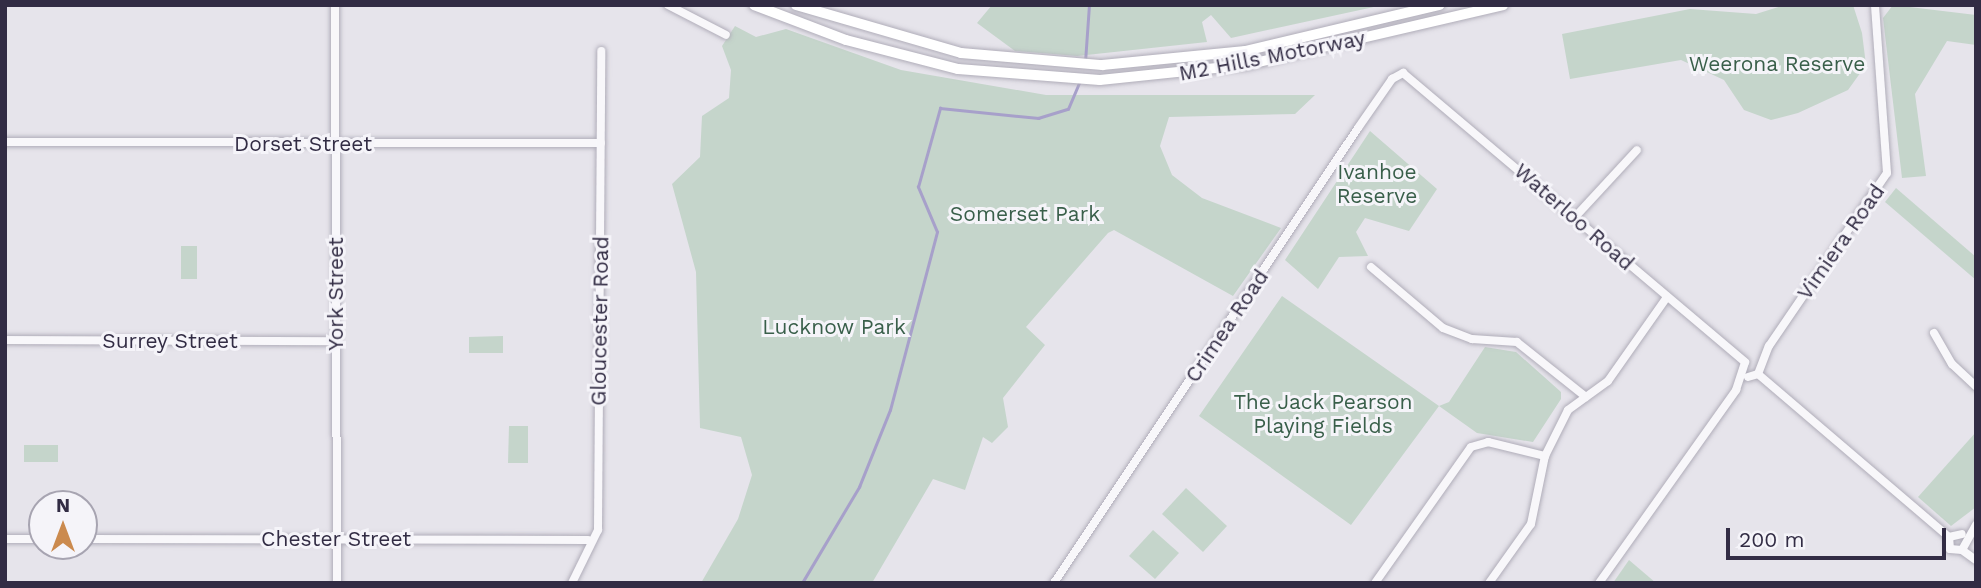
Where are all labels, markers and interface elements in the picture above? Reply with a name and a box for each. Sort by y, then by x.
street label: M2 Hills Motorway [1177,26,1367,86]
park label: Weerona Reserve [1688,51,1866,77]
street label: Dorset Street [234,131,372,157]
street label: Waterloo Road [1509,158,1639,276]
park label: Ivanhoe Reserve [1337,159,1417,209]
street label: Vimiera Road [1792,179,1890,305]
park label: Somerset Park [950,201,1100,227]
street label: Gloucester Road [586,236,614,406]
street label: York Street [323,237,349,351]
street label: Crimea Road [1180,265,1274,387]
park label: Lucknow Park [762,314,906,340]
street label: Surrey Street [102,328,238,354]
park label: The Jack Pearson Playing Fields [1233,389,1413,439]
north arrow [28,490,98,560]
text: N [56,494,70,517]
scale bar [1729,514,1950,558]
street label: Chester Street [261,526,411,552]
text: 200 m [1739,527,1805,552]

